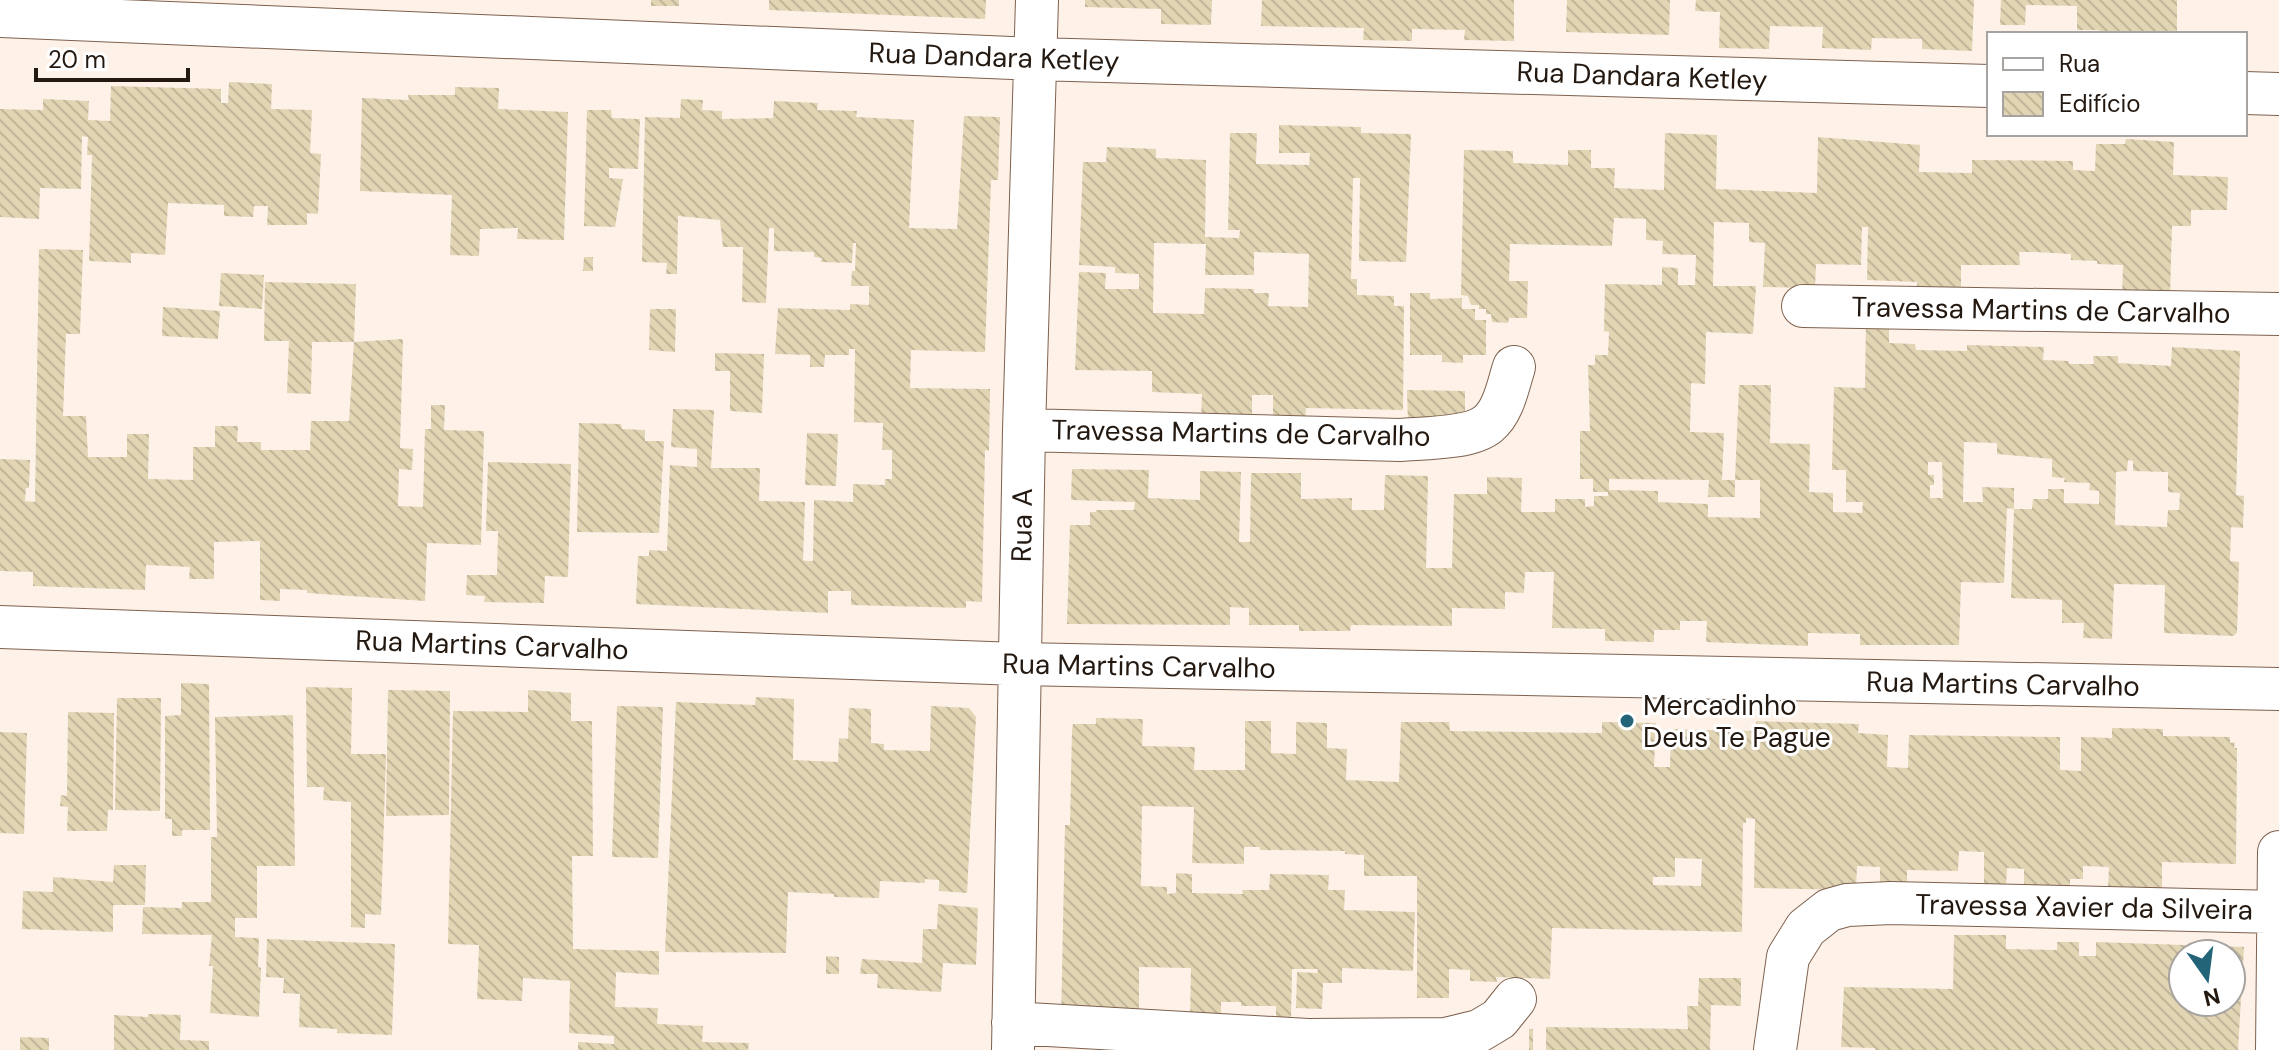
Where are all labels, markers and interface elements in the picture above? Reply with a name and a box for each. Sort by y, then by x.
scale bar [36,32,188,82]
legend [1987,32,2247,136]
street label: Rua Dandara Ketley [868,34,1120,80]
text: 20 m [48,44,106,75]
text: Rua [2059,48,2100,79]
street label: Rua Dandara Ketley [1516,53,1768,99]
text: Edifício [2059,88,2141,119]
street label: Travessa Martins de Carvalho [1851,288,2231,332]
street label: Travessa Martins de Carvalho [1051,411,1431,455]
street label: Rua A [1003,488,1041,562]
street label: Rua Martins Carvalho [355,622,629,668]
street label: Rua Martins Carvalho [1002,645,1276,687]
street label: Rua Martins Carvalho [1866,663,2140,705]
place label: Mercadinho Deus Te Pague [1643,687,1831,756]
marker: Mercadinho Deus Te Pague [1618,712,1636,730]
street label: Travessa Xavier da Silveira [1915,886,2253,928]
north arrow [2167,938,2247,1018]
text: N [2200,981,2223,1013]

